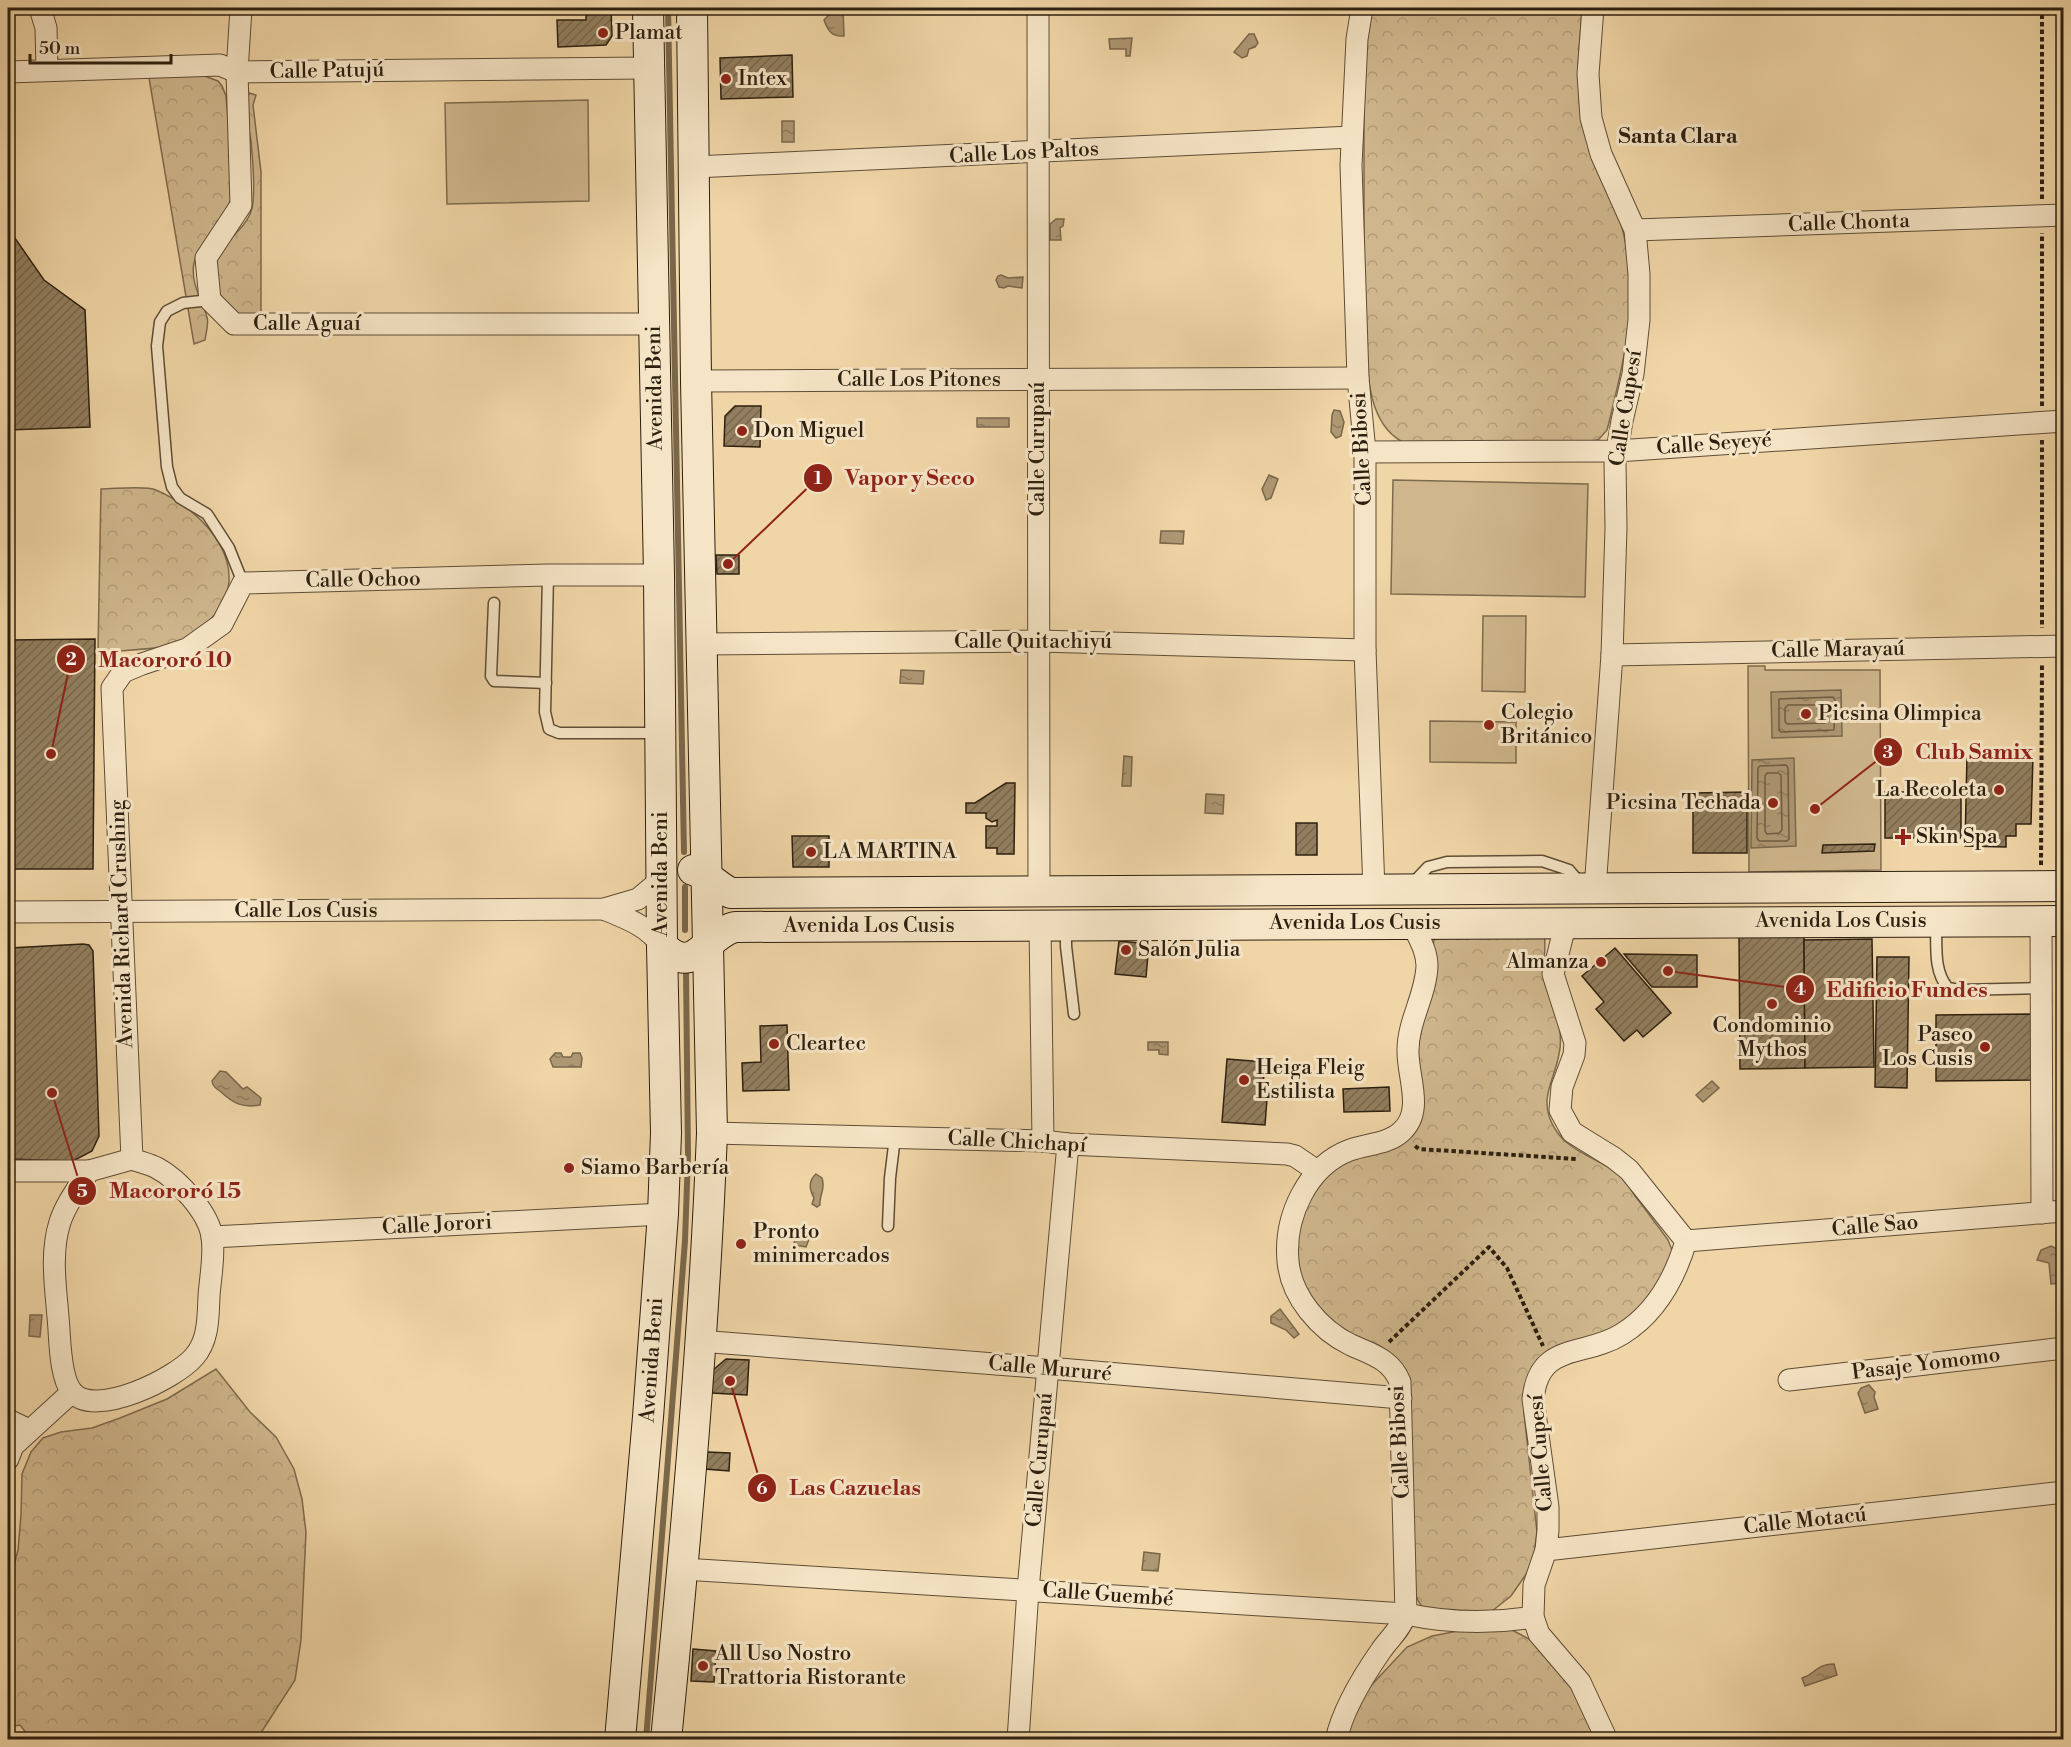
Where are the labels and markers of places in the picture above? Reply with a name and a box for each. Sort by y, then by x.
place label: Plamat [615,20,683,46]
marker: Plamat [596,26,610,40]
place label: Intex [738,66,787,92]
marker: Intex [719,72,733,86]
place label: Don Miguel [754,418,864,444]
marker: Don Miguel [735,424,749,438]
callout: Vapor y Seco [803,458,987,498]
callout: Macororó 10 [56,639,244,679]
place label: Colegio Británico [1500,700,1592,750]
place label: Picsina Olimpica [1818,701,1982,727]
marker: Picsina Olimpica [1799,707,1813,721]
marker: Colegio Británico [1482,718,1496,732]
callout: Club Samix [1873,732,2045,772]
place label: La Recoleta [1876,777,1987,803]
marker: La Recoleta [1992,783,2006,797]
place label: Picsina Techada [1606,790,1761,816]
marker: Picsina Techada [1766,796,1780,810]
place label: Skin Spa [1916,824,1998,850]
marker: Skin Spa [1894,828,1912,846]
place label: LA MARTINA [823,839,957,865]
marker: LA MARTINA [804,845,818,859]
place label: Salón Julia [1138,937,1241,963]
marker: Salón Julia [1119,943,1133,957]
place label: Almanza [1505,949,1589,975]
marker: Almanza [1594,955,1608,969]
callout: Edificio Fundes [1785,969,2000,1009]
marker: Condominio Mythos [1765,997,1779,1011]
place label: Condominio Mythos [1712,1013,1832,1063]
place label: Paseo Los Cusis [1882,1022,1973,1072]
place label: Cleartec [786,1031,866,1057]
marker: Cleartec [767,1037,781,1051]
marker: Paseo Los Cusis [1978,1040,1992,1054]
place label: Heiga Fleig Estilista [1256,1055,1365,1105]
marker: Heiga Fleig Estilista [1237,1073,1251,1087]
place label: Siamo Barbería [581,1155,729,1181]
marker: Siamo Barbería [562,1161,576,1175]
callout: Macororó 15 [67,1171,253,1211]
place label: Pronto minimercados [753,1219,890,1269]
marker: Pronto minimercados [734,1237,748,1251]
callout: Las Cazuelas [747,1468,933,1508]
place label: All Uso Nostro Trattoria Ristorante [714,1641,906,1691]
marker: All Uso Nostro Trattoria Ristorante [696,1659,710,1673]

